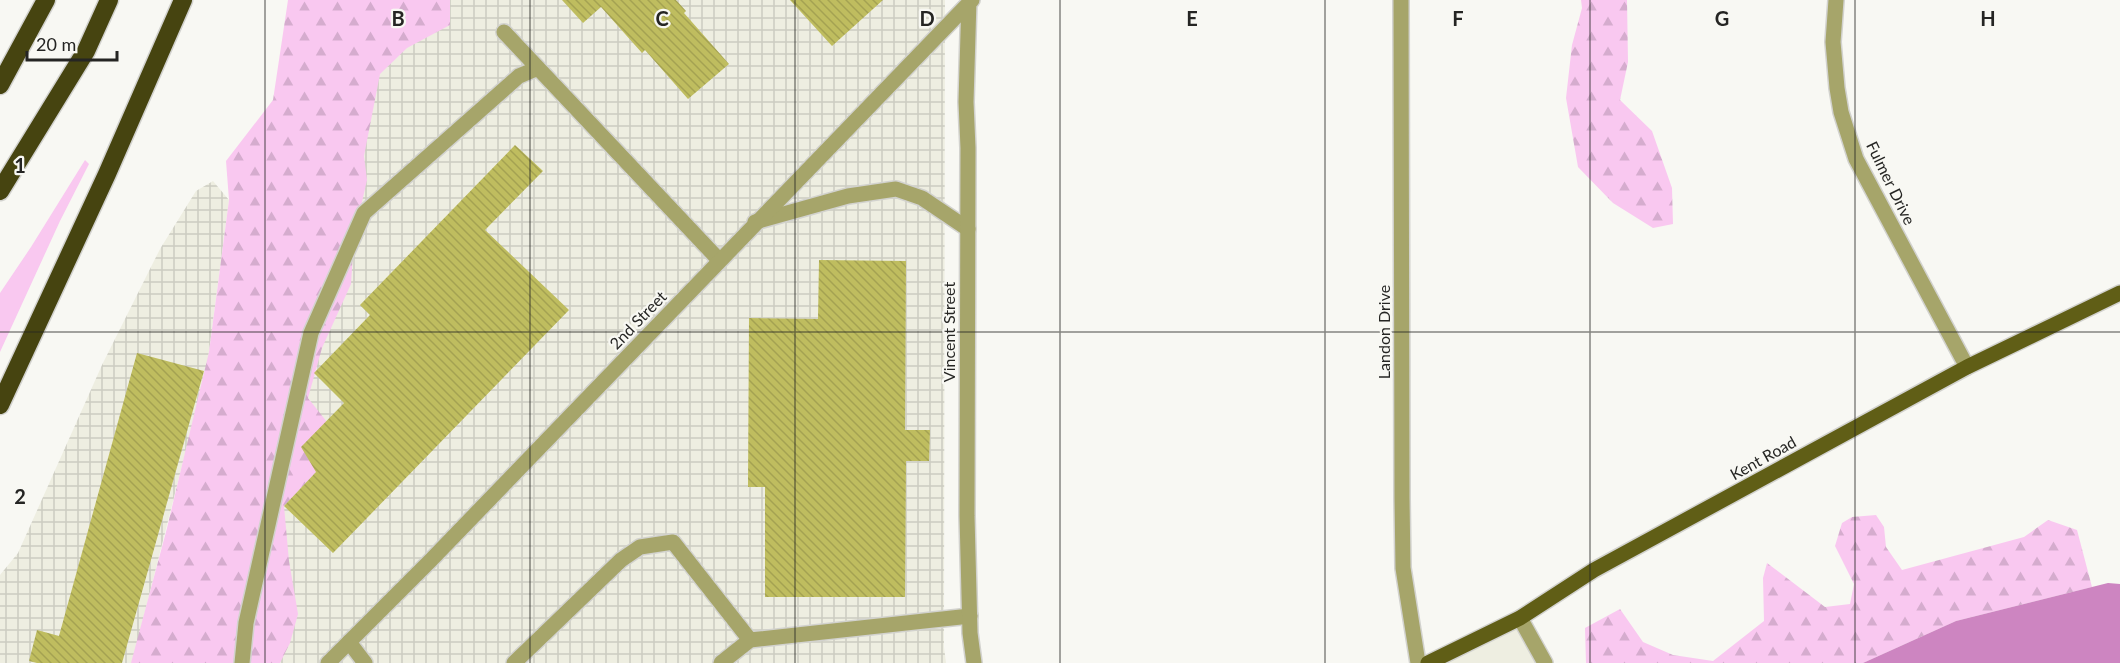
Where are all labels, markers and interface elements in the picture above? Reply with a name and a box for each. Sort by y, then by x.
text: B [391,6,405,30]
text: C [655,6,669,30]
text: D [919,6,935,30]
text: E [1186,6,1198,30]
text: F [1452,6,1464,30]
text: G [1715,6,1729,30]
text: H [1980,6,1996,30]
scale bar [27,24,117,62]
text: 20 m [36,33,76,55]
street label: Fulmer Drive [1863,138,1920,228]
text: 1 [14,153,26,177]
street label: Vincent Street [939,282,958,382]
street label: Landon Drive [1374,285,1393,379]
street label: 2nd Street [605,286,670,353]
street label: Kent Road [1726,432,1799,483]
text: 2 [14,484,26,508]

